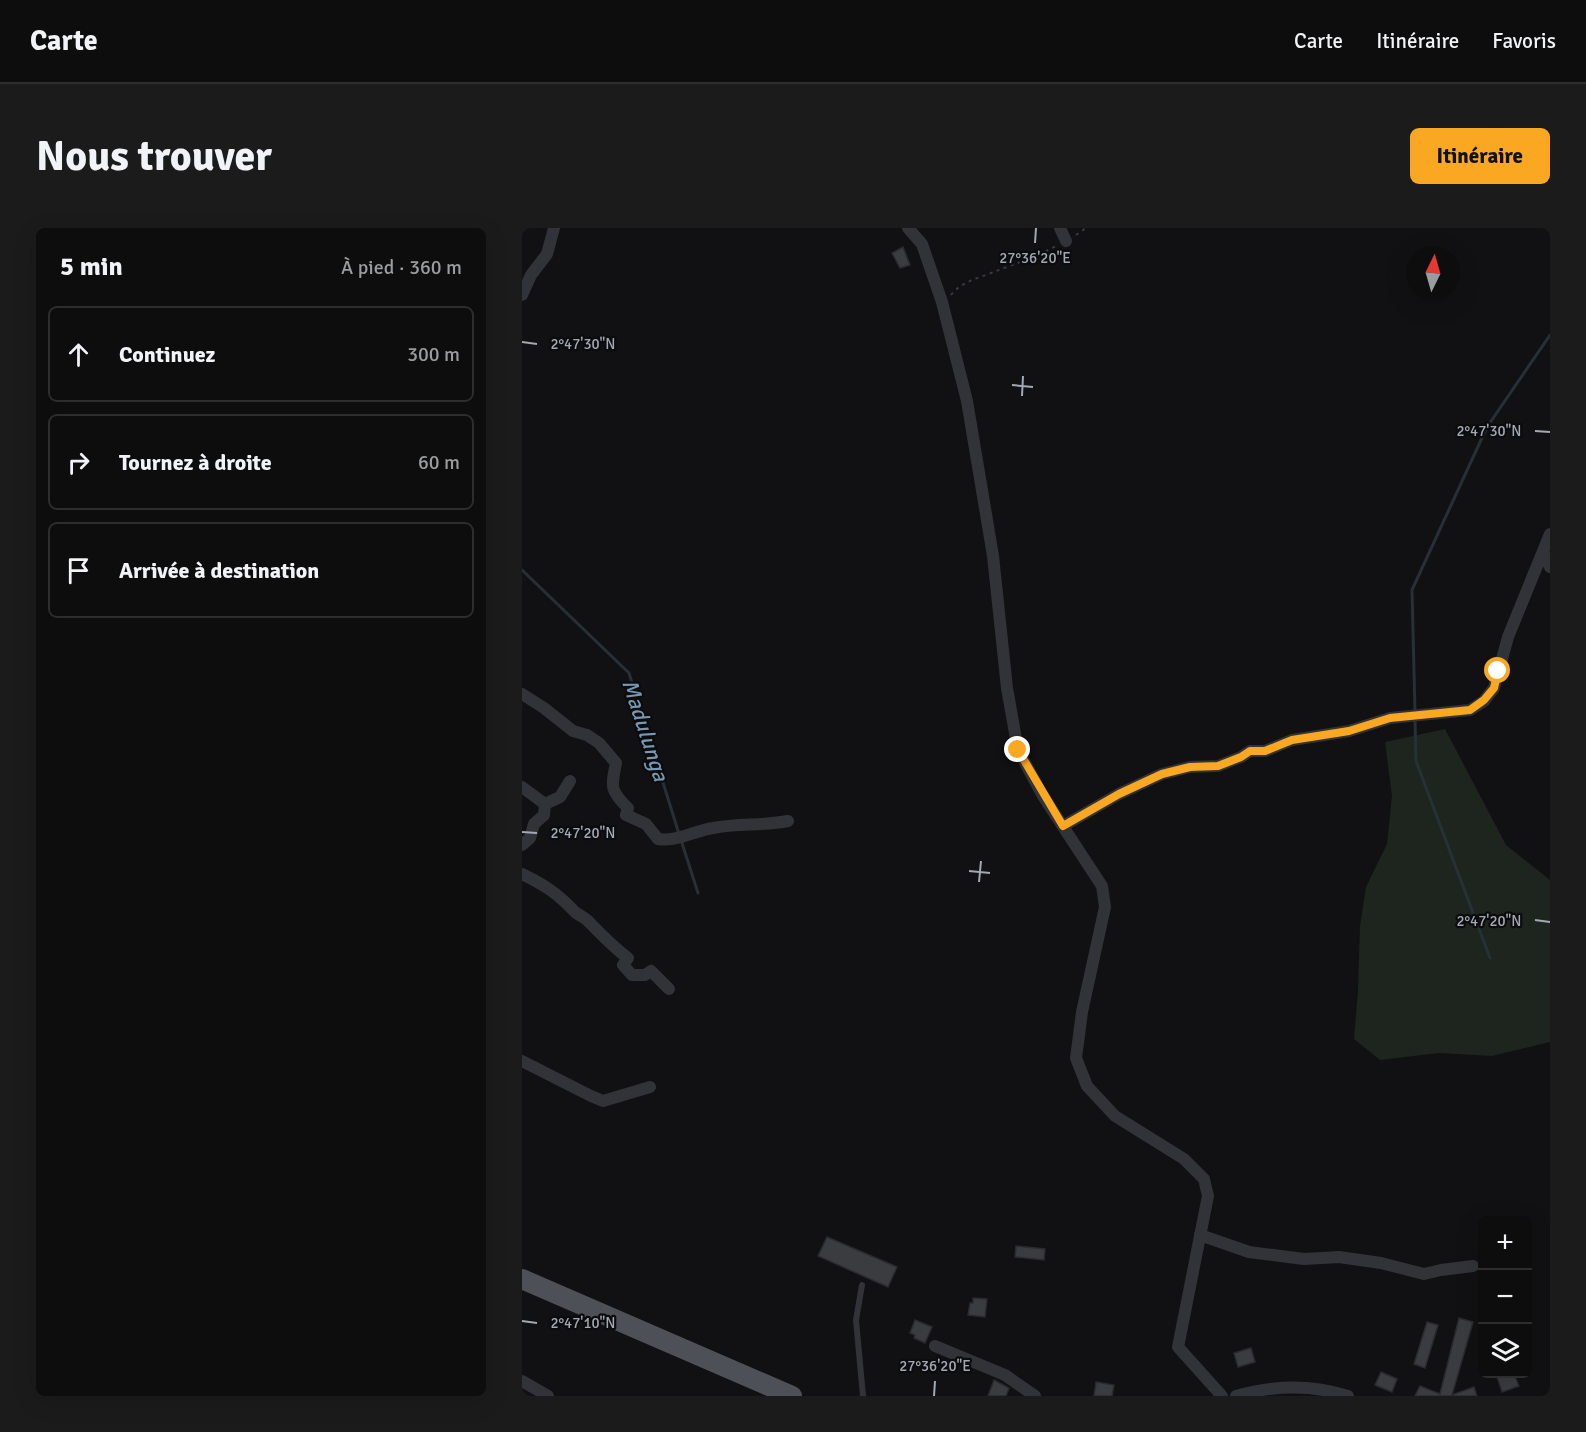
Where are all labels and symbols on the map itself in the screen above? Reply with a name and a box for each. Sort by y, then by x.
north arrow [1406,246,1460,300]
text: 27°36'20"E [999,249,1071,267]
text: 2°47'30"N [550,335,616,353]
text: 2°47'30"N [1456,422,1522,440]
route start [1484,657,1510,683]
water label: Madulunga [616,676,675,785]
route end [1004,736,1030,762]
text: 2°47'20"N [550,824,616,842]
text: 2°47'20"N [1456,912,1522,930]
text: 2°47'10"N [550,1314,616,1332]
text: 27°36'20"E [899,1357,971,1375]

